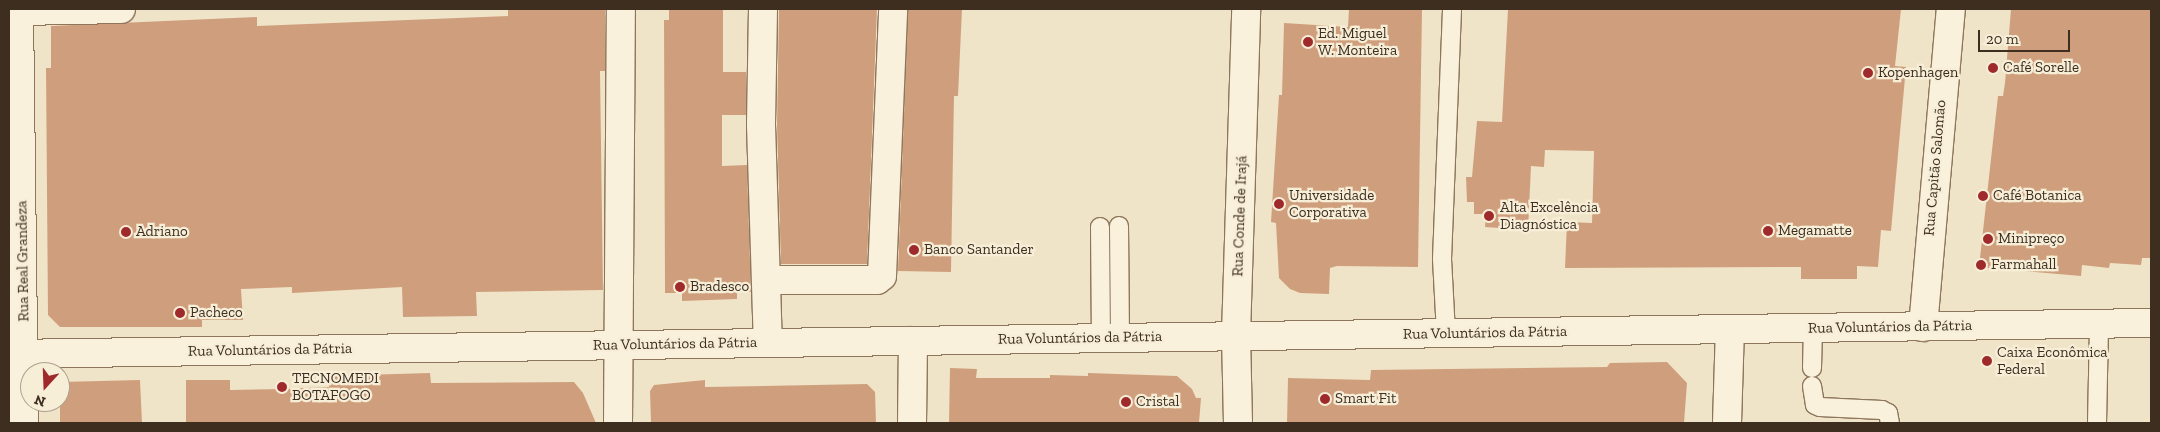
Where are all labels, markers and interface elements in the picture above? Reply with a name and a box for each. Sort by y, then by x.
scale bar [1980,20,2072,52]
place label: Ed. Miguel W. Monteira [1318,24,1397,59]
text: 20 m [1986,30,2019,48]
marker: Ed. Miguel W. Monteira [1302,36,1314,48]
place label: Café Sorelle [2003,59,2079,77]
marker: Café Sorelle [1987,62,1999,74]
place label: Kopenhagen [1878,64,1958,82]
marker: Kopenhagen [1862,67,1874,79]
street label: Rua Capitão Salomão [1920,99,1950,237]
street label: Rua Conde de Irajá [1229,155,1251,277]
place label: Universidade Corporativa [1289,186,1374,221]
place label: Café Botanica [1993,187,2082,205]
marker: Café Botanica [1977,190,1989,202]
marker: Universidade Corporativa [1273,198,1285,210]
place label: Alta Excelência Diagnóstica [1500,198,1598,233]
street label: Rua Real Grandeza [13,200,33,322]
marker: Alta Excelência Diagnóstica [1482,209,1496,223]
place label: Megamatte [1778,222,1852,240]
place label: Adriano [136,223,188,241]
marker: Megamatte [1762,225,1774,237]
marker: Adriano [120,226,132,238]
place label: Minipreço [1998,230,2064,248]
marker: Minipreço [1982,233,1994,245]
place label: Banco Santander [924,241,1034,259]
marker: Banco Santander [908,244,920,256]
place label: Farmahall [1991,256,2057,274]
marker: Farmahall [1975,259,1987,271]
place label: Bradesco [690,278,749,296]
marker: Bradesco [674,281,686,293]
place label: Pacheco [190,304,243,322]
marker: Pacheco [174,307,186,319]
street label: Rua Voluntários da Pátria [1808,317,1972,337]
street label: Rua Voluntários da Pátria [1403,323,1567,343]
street label: Rua Voluntários da Pátria [998,328,1162,348]
street label: Rua Voluntários da Pátria [593,334,757,354]
street label: Rua Voluntários da Pátria [188,340,352,360]
place label: Caixa Econômica Federal [1997,343,2108,378]
marker: Caixa Econômica Federal [1981,355,1993,367]
north arrow [20,362,70,412]
place label: TECNOMEDI BOTAFOGO [292,369,379,404]
marker: TECNOMEDI BOTAFOGO [276,381,288,393]
place label: Smart Fit [1335,390,1397,408]
text: N [32,391,48,410]
place label: Cristal [1136,393,1180,411]
marker: Smart Fit [1319,393,1331,405]
marker: Cristal [1120,396,1132,408]

